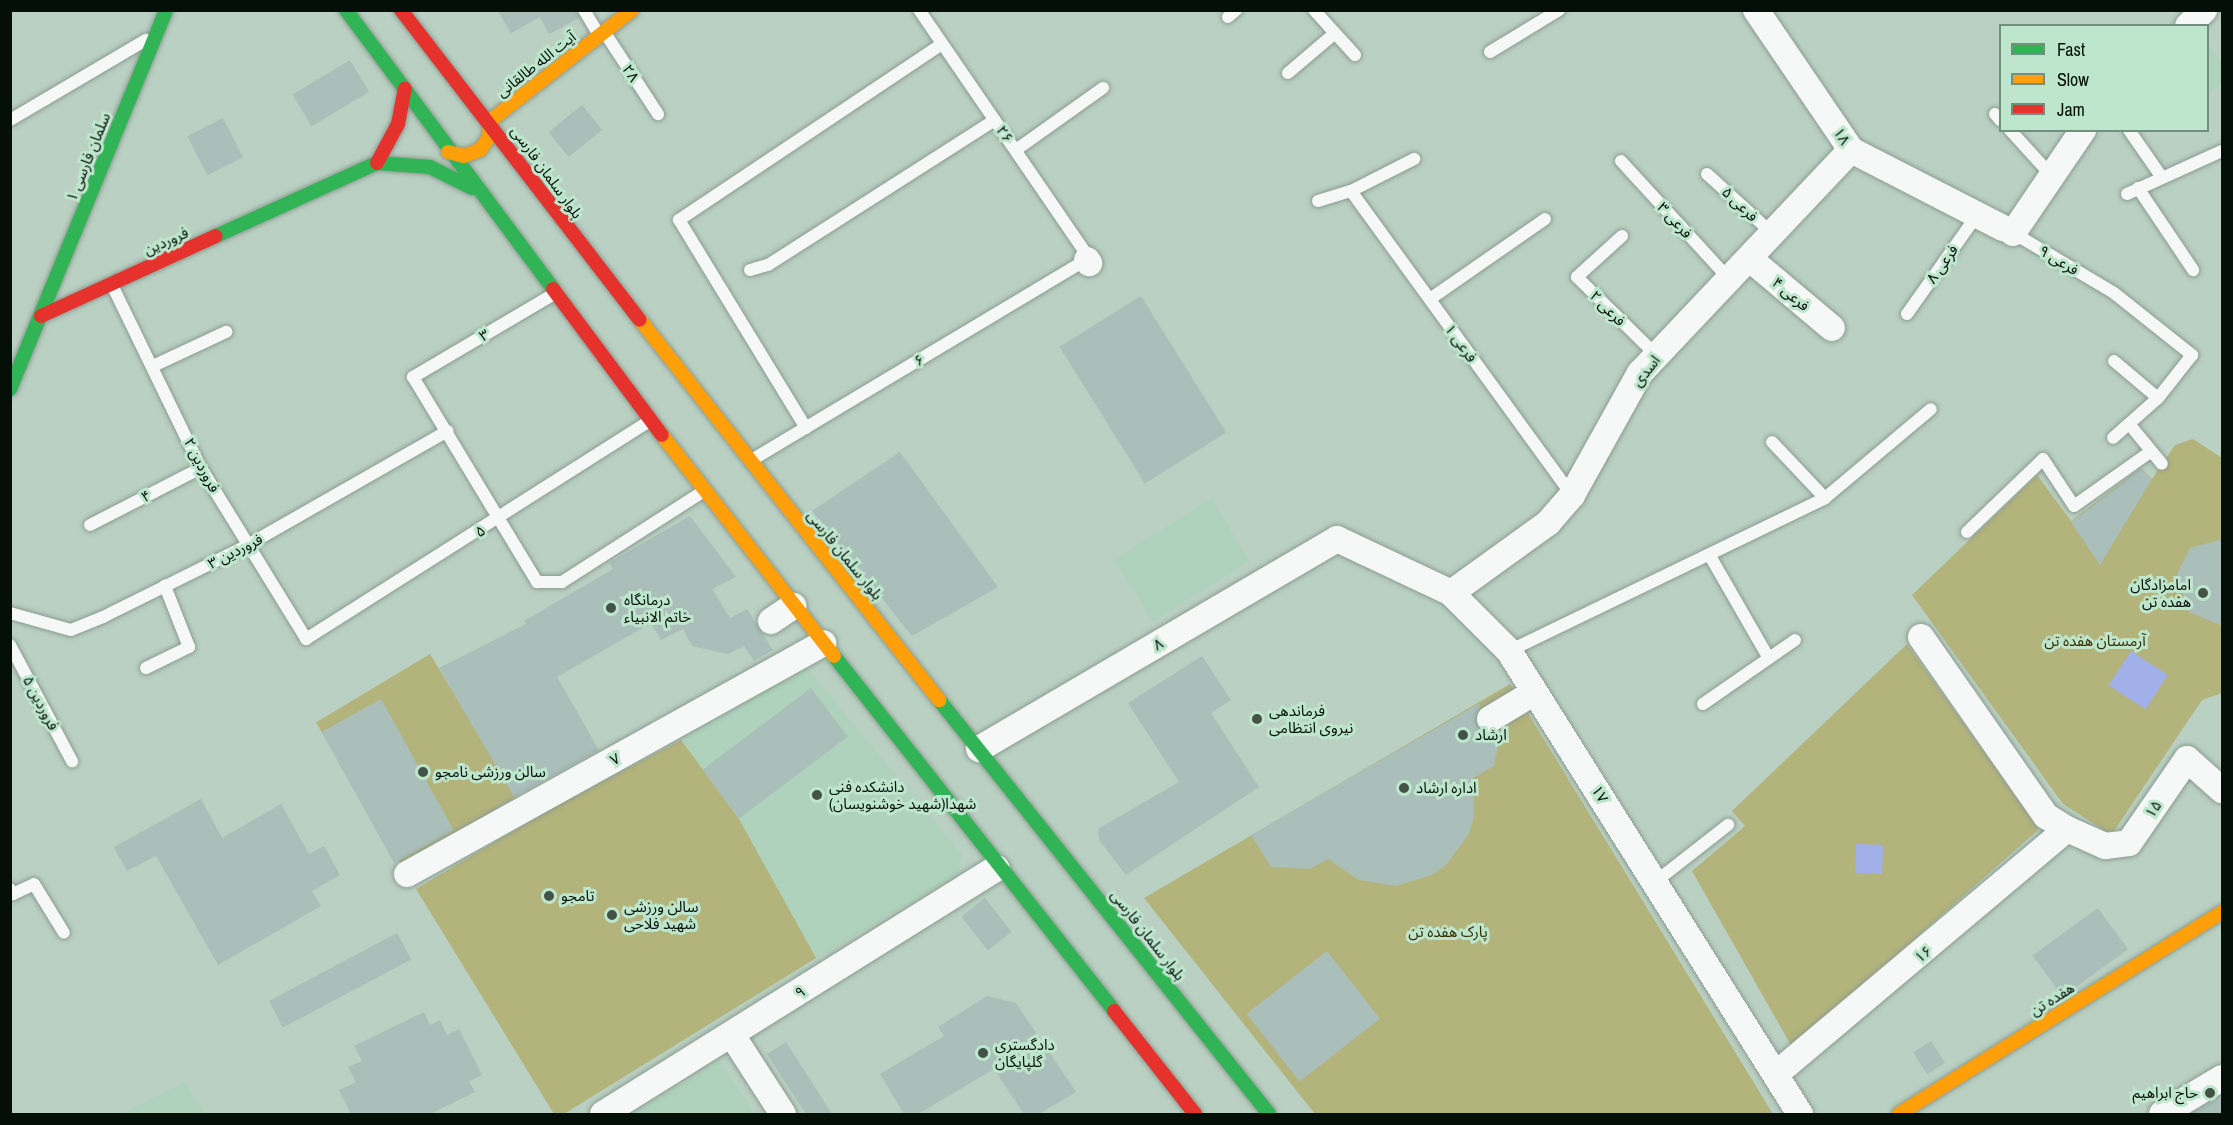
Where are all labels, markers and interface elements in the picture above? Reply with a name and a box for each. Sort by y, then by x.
legend [1999,24,2209,132]
street label: آیت الله طالقانی [493,27,579,101]
text: Fast [2057,37,2085,62]
street label: ۲۸ [619,61,643,85]
text: Slow [2057,67,2089,92]
text: Jam [2057,97,2085,122]
street label: سلمان فارسی ۱ [62,110,114,204]
street label: بلوار سلمان فارسی [507,122,587,222]
street label: ۲۶ [993,122,1017,146]
street label: ۱۸ [1830,124,1854,148]
street label: فرعی ۵ [1718,183,1762,225]
street label: فرعی ۳ [1654,198,1696,242]
street label: فروردین [141,223,191,259]
street label: فرعی ۸ [1922,241,1962,287]
street label: فرعی ۹ [2036,241,2082,279]
street label: فرعی ۴ [1769,273,1813,315]
street label: فرعی ۲ [1586,286,1630,330]
street label: فرعی ۱ [1441,320,1481,366]
street label: ۳ [476,325,492,345]
street label: ۶ [911,350,927,370]
street label: اسدی [1628,352,1664,390]
street label: فروردین ۲ [180,435,224,495]
street label: ۴ [138,486,154,506]
street label: بلوار سلمان فارسی [803,507,887,603]
street label: ۵ [472,521,488,541]
street label: فروردین ۳ [205,530,265,572]
place label: امامزادگان هفده تن [2130,575,2191,610]
marker: امامزادگان هفده تن [2196,586,2210,600]
place label: درمانگاه خاتم الانبیاء [624,590,691,625]
marker: درمانگاه خاتم الانبیاء [602,599,620,617]
park label: آرمستان هفده تن [2044,632,2146,650]
street label: ۸ [1150,634,1166,654]
street label: فروردین ۵ [19,673,63,733]
place label: فرماندهی نیروی انتظامی [1269,701,1353,736]
marker: فرماندهی نیروی انتظامی [1250,712,1264,726]
place label: ارشاد [1475,726,1507,744]
marker: ارشاد [1456,728,1470,742]
street label: ۷ [607,749,623,769]
place label: سالن ورزشی نامجو [435,763,546,781]
marker: سالن ورزشی نامجو [416,765,430,779]
place label: دانشکده فنی شهدا(شهید خوشنویسان) [829,777,976,812]
place label: اداره ارشاد [1416,779,1477,797]
marker: اداره ارشاد [1397,781,1411,795]
street label: ۱۷ [1588,782,1612,806]
marker: دانشکده فنی شهدا(شهید خوشنویسان) [810,788,824,802]
street label: ۱۵ [2141,797,2165,821]
street label: بلوار سلمان فارسی [1107,886,1189,984]
place label: تامجو [561,887,594,905]
marker: تامجو [542,889,556,903]
place label: سالن ورزشی شهید فلاحی [624,897,698,932]
marker: سالن ورزشی شهید فلاحی [605,908,619,922]
park label: پارک هفده تن [1408,923,1488,941]
street label: ۱۶ [1911,942,1935,966]
street label: هفده تن [2026,978,2078,1020]
street label: ۹ [792,982,808,1002]
place label: دادگستری گلپایگان [995,1035,1055,1070]
marker: دادگستری گلپایگان [976,1046,990,1060]
place label: حاج ابراهیم [2132,1084,2198,1102]
marker: حاج ابراهیم [2203,1086,2217,1100]

